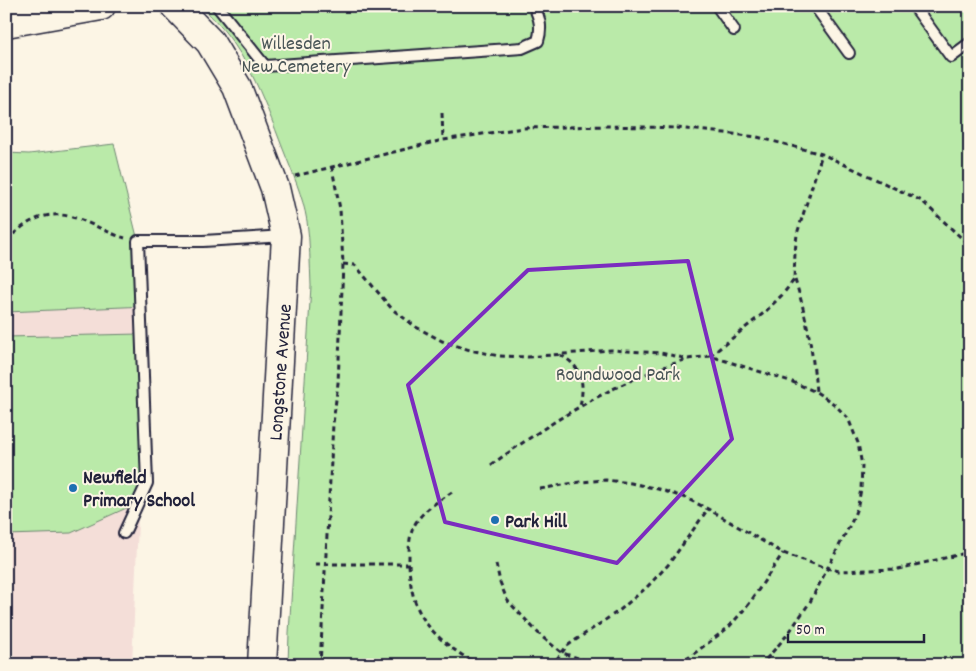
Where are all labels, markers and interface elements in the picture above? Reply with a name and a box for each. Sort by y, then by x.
park label: Willesden New Cemetery [241,31,351,82]
street label: Longstone Avenue [263,303,301,442]
park label: Roundwood Park [556,362,680,390]
place label: Newfield Primary School [83,465,195,516]
marker: Newfield Primary School [67,482,79,494]
place label: Park Hill [505,509,567,537]
marker: Park Hill [489,514,501,526]
scale bar [788,611,925,643]
text: 50 m [796,620,825,642]

